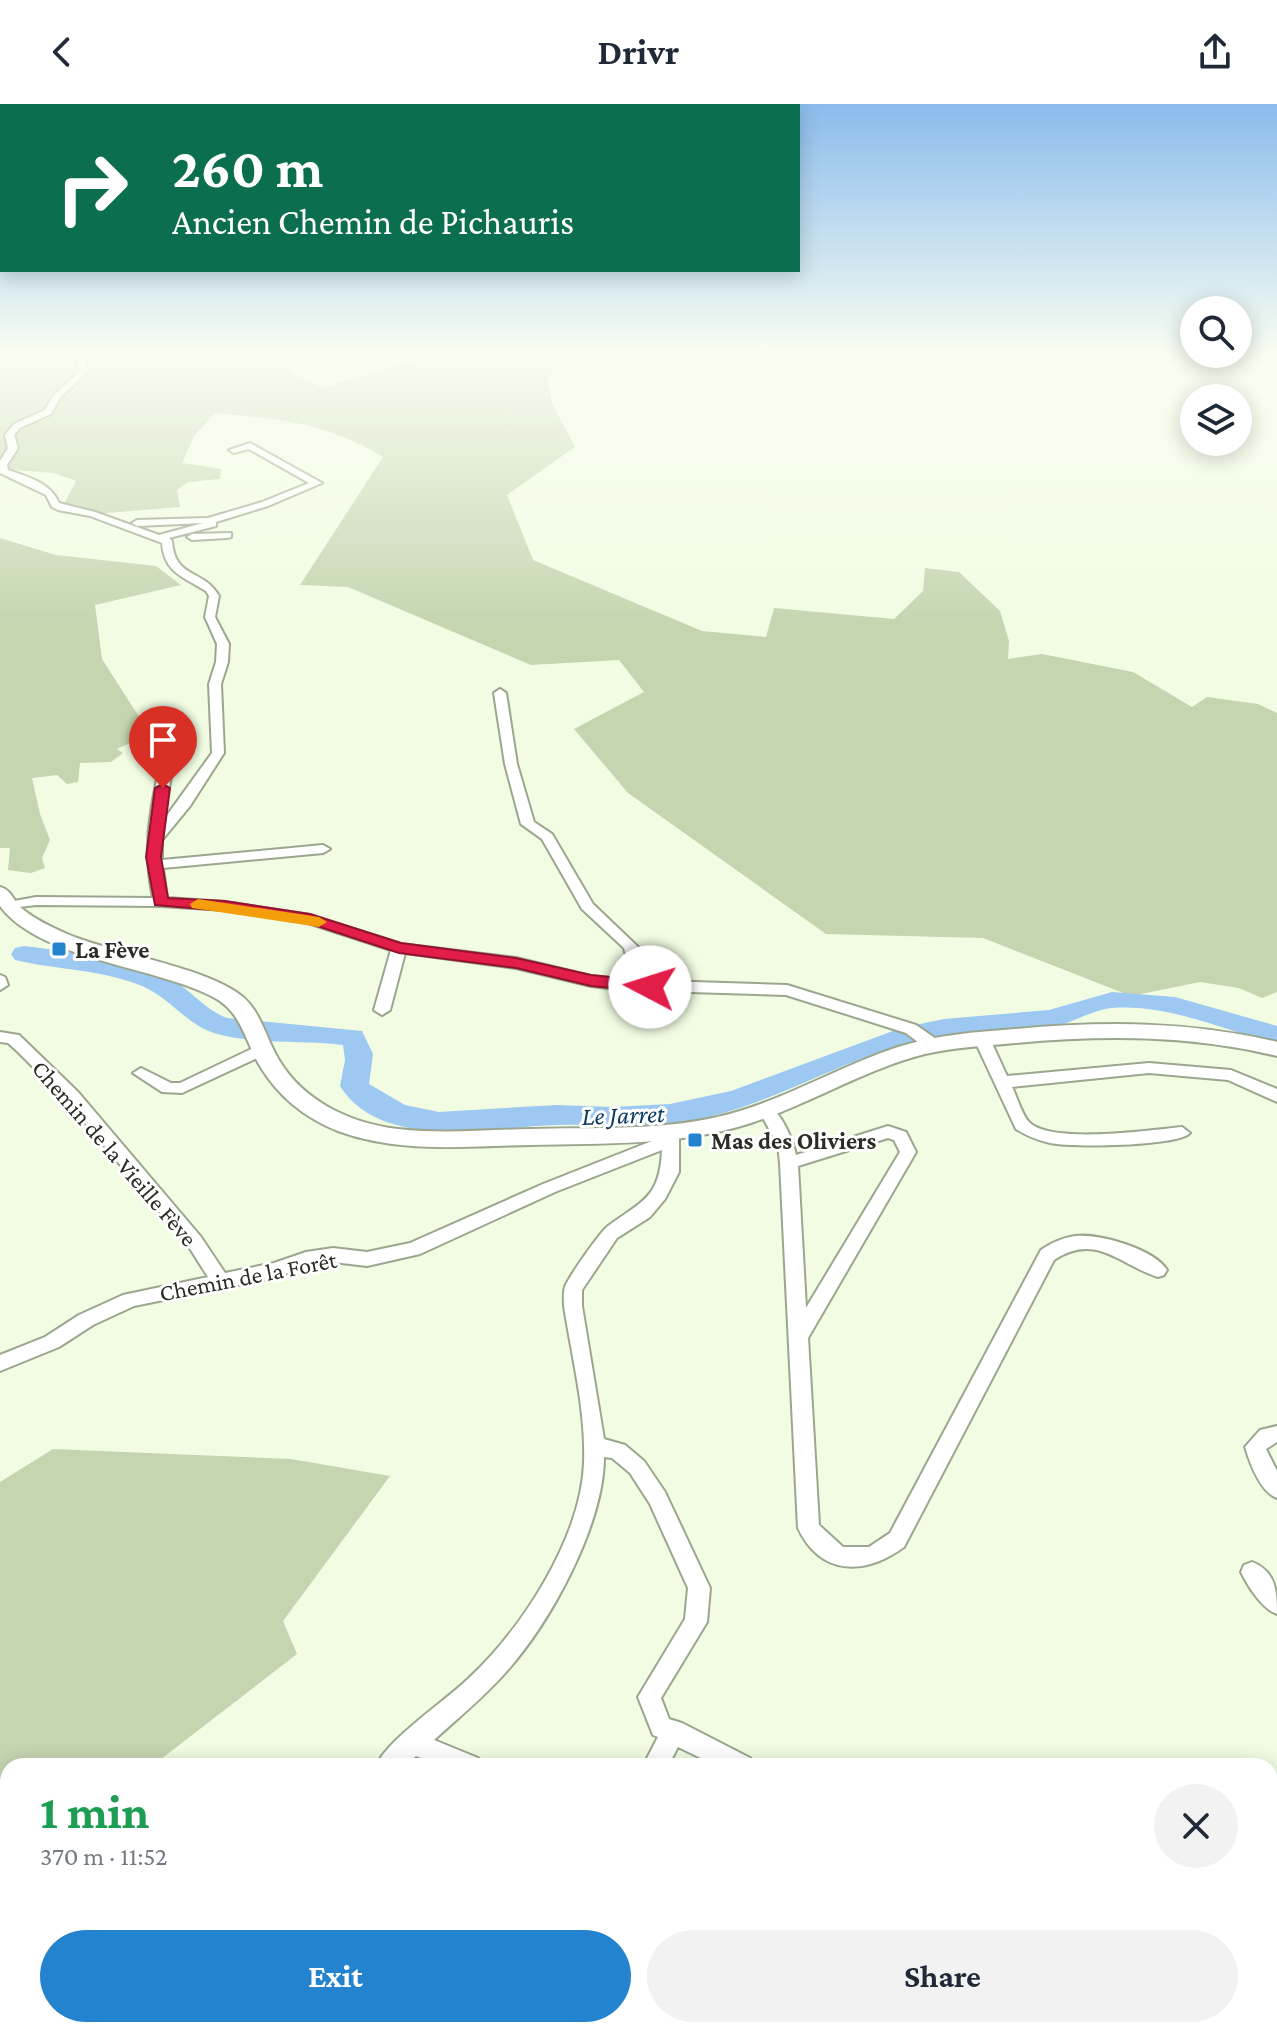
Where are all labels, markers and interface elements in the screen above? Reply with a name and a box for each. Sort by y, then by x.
icon: back [40,30,84,74]
icon: share [1193,30,1237,74]
text: Drivr [598,32,679,72]
icon: right [40,136,144,240]
text: 260 m [172,137,323,199]
text: Ancien Chemin de Pichauris [172,202,574,242]
map controls [1180,296,1252,456]
button: search [1180,296,1252,368]
button: layers [1180,384,1252,456]
pin [129,706,197,788]
icon: arrive [141,718,185,762]
place label: La Fève [75,936,150,963]
marker: La Fève [50,940,68,958]
position arrow [608,945,692,1029]
street label: Chemin de la Vieille Fève [27,1055,203,1251]
water label: Le Jarret [581,1099,665,1131]
place label: Mas des Oliviers [711,1127,876,1154]
marker: Mas des Oliviers [686,1131,704,1149]
street label: Chemin de la Forêt [157,1245,340,1306]
button: close [1154,1784,1238,1868]
text: 1 min [40,1785,149,1838]
text: 370 m · 11:52 [40,1842,167,1871]
button: Exit [40,1930,631,2022]
button: Share [647,1930,1238,2022]

